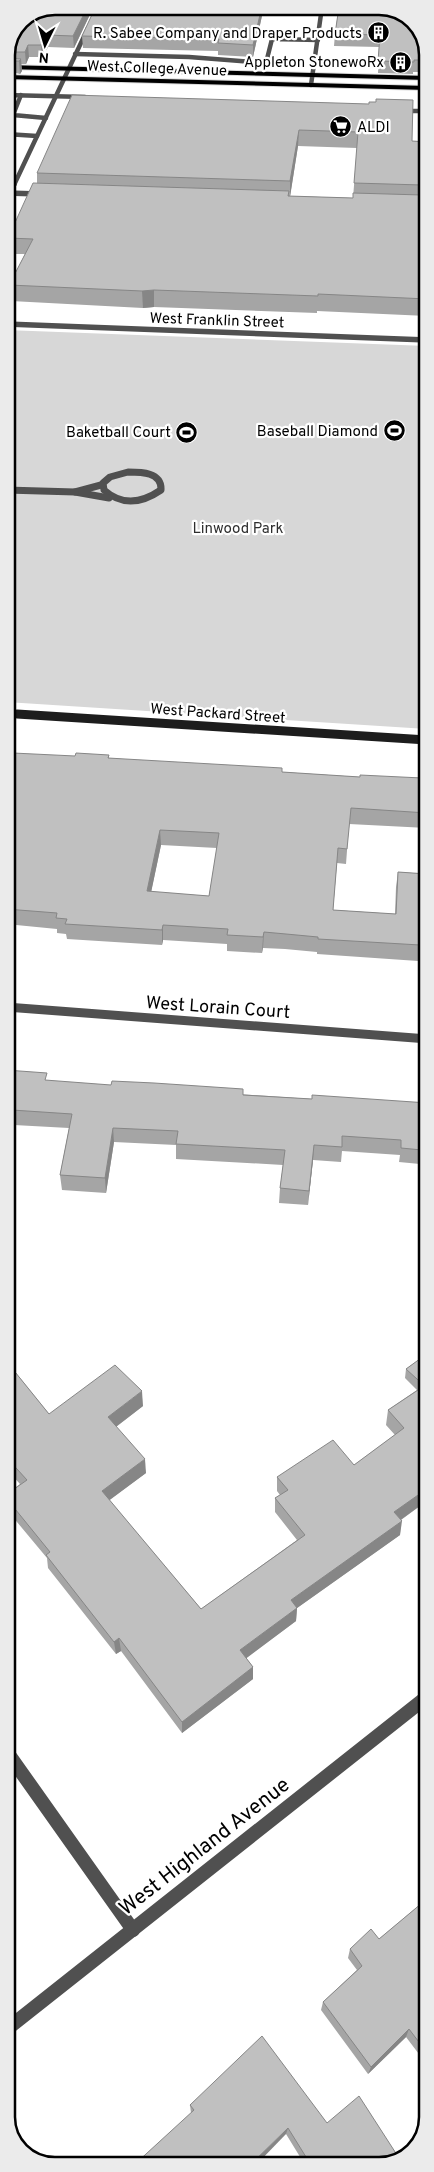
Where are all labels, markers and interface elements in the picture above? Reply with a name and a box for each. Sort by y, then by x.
north arrow [20,20,70,70]
building icon: R. Sabee Company and Draper Products [366,21,390,45]
place label: R. Sabee Company and Draper Products [93,25,362,44]
text: N [38,48,50,65]
building icon: Appleton StonewoRx [388,50,412,74]
place label: Appleton StonewoRx [244,54,384,73]
street label: West College Avenue [87,58,227,81]
supermarket icon: ALDI [329,115,353,139]
place label: ALDI [357,119,390,138]
street label: West Franklin Street [149,310,285,333]
sports icon: Baseball Diamond [382,419,406,443]
sports icon: Baketball Court [175,420,199,444]
place label: Baseball Diamond [257,423,378,442]
place label: Baketball Court [66,424,171,443]
park label: Linwood Park [192,520,284,539]
street label: West Packard Street [150,700,286,729]
street label: West Lorain Court [145,992,291,1025]
street label: West Highland Avenue [114,1772,296,1922]

